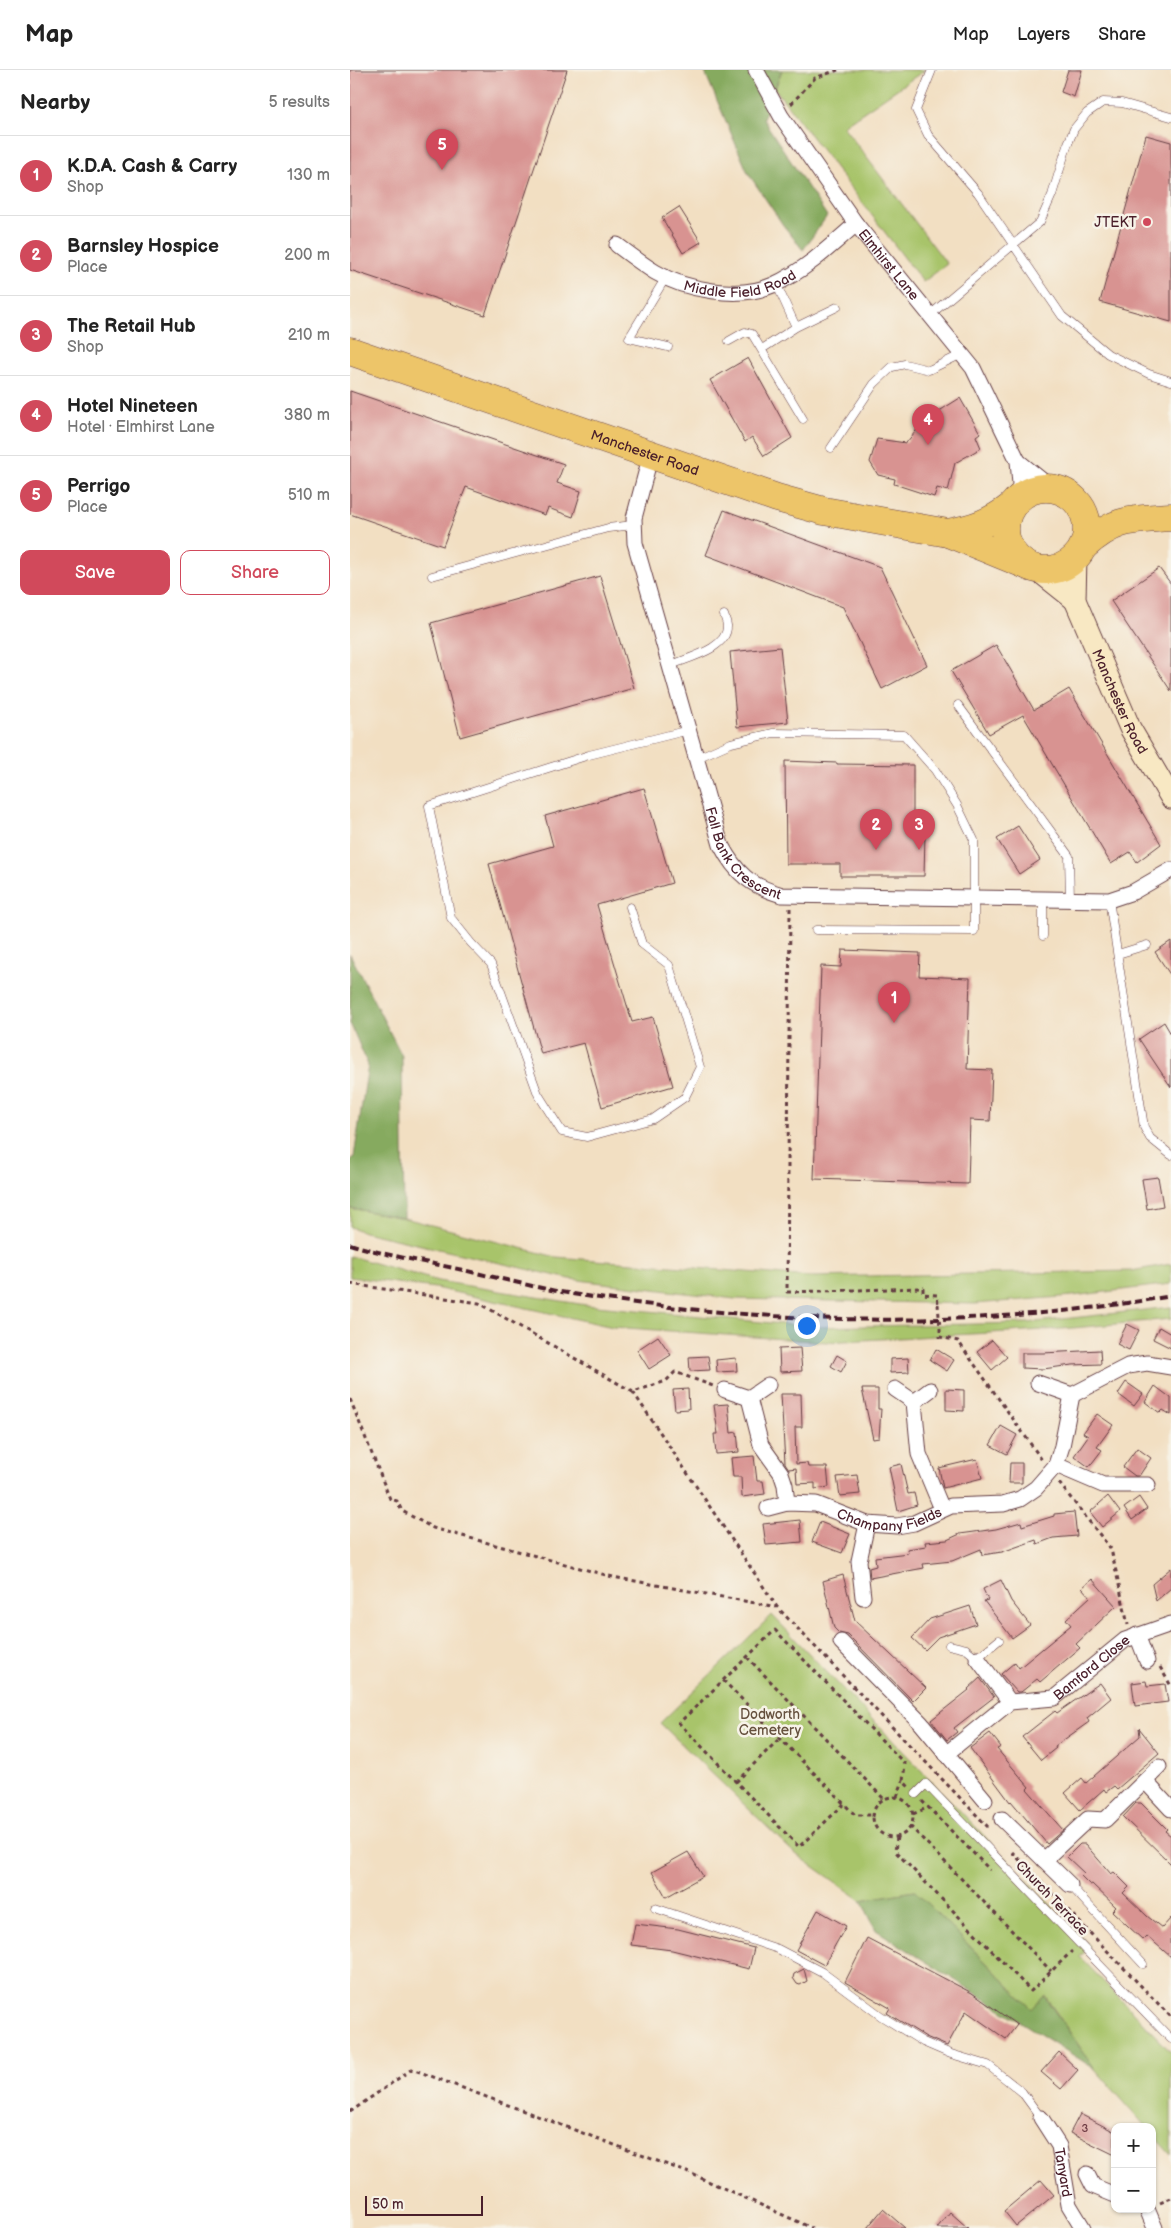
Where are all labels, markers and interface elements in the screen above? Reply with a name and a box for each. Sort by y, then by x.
text: Map [25,20,73,49]
text: Map [953,24,989,45]
text: Layers [1017,24,1070,45]
text: Share [1098,24,1146,45]
text: Nearby [20,90,90,115]
text: 5 results [268,93,330,112]
pin: 5 [426,129,458,170]
text: K.D.A. Cash & Carry [67,155,237,178]
text: 1 [33,166,39,185]
text: 130 m [287,166,330,185]
text: Shop [67,178,104,197]
place label: JTEKT [1094,214,1138,231]
marker: JTEKT [1141,216,1153,228]
street label: Elmhirst Lane [855,225,923,304]
text: Barnsley Hospice [67,235,219,258]
text: 2 [31,246,41,265]
text: 200 m [284,246,330,265]
text: Place [67,258,108,277]
street label: Middle Field Road [682,266,799,301]
text: The Retail Hub [67,315,196,338]
text: 3 [31,326,41,345]
text: 210 m [288,326,330,345]
text: Shop [67,338,104,357]
text: Hotel Nineteen [67,395,198,418]
pin: 4 [912,404,944,445]
text: 4 [31,406,41,425]
text: 380 m [284,406,330,425]
text: Hotel · Elmhirst Lane [67,418,215,437]
street label: Manchester Road [589,426,701,479]
text: Perrigo [67,475,130,498]
text: 5 [31,486,41,505]
text: 510 m [288,486,330,505]
text: Place [67,498,108,517]
button: Save [20,550,170,595]
button: Share [180,550,330,595]
street label: Manchester Road [1089,647,1152,757]
street label: Fall Bank Crescent [702,805,784,903]
pin: 2 [860,809,892,850]
pin: 3 [903,809,935,850]
pin: 1 [878,982,910,1023]
your location [794,1313,820,1339]
street label: Champany Fields [834,1499,944,1517]
text: Champany Fields [834,1503,944,1535]
street label: Bamford Close [1050,1631,1133,1704]
park label: Dodworth Cemetery [739,1706,802,1739]
street label: Church Terrace [1012,1857,1092,1939]
house number: 3 [1082,2122,1089,2135]
map controls [1111,2123,1156,2213]
button: + [1111,2123,1156,2168]
street label: Tanyard [1051,2147,1076,2198]
button: − [1111,2168,1156,2213]
scale bar [365,2193,482,2216]
text: 50 m [372,2196,404,2213]

